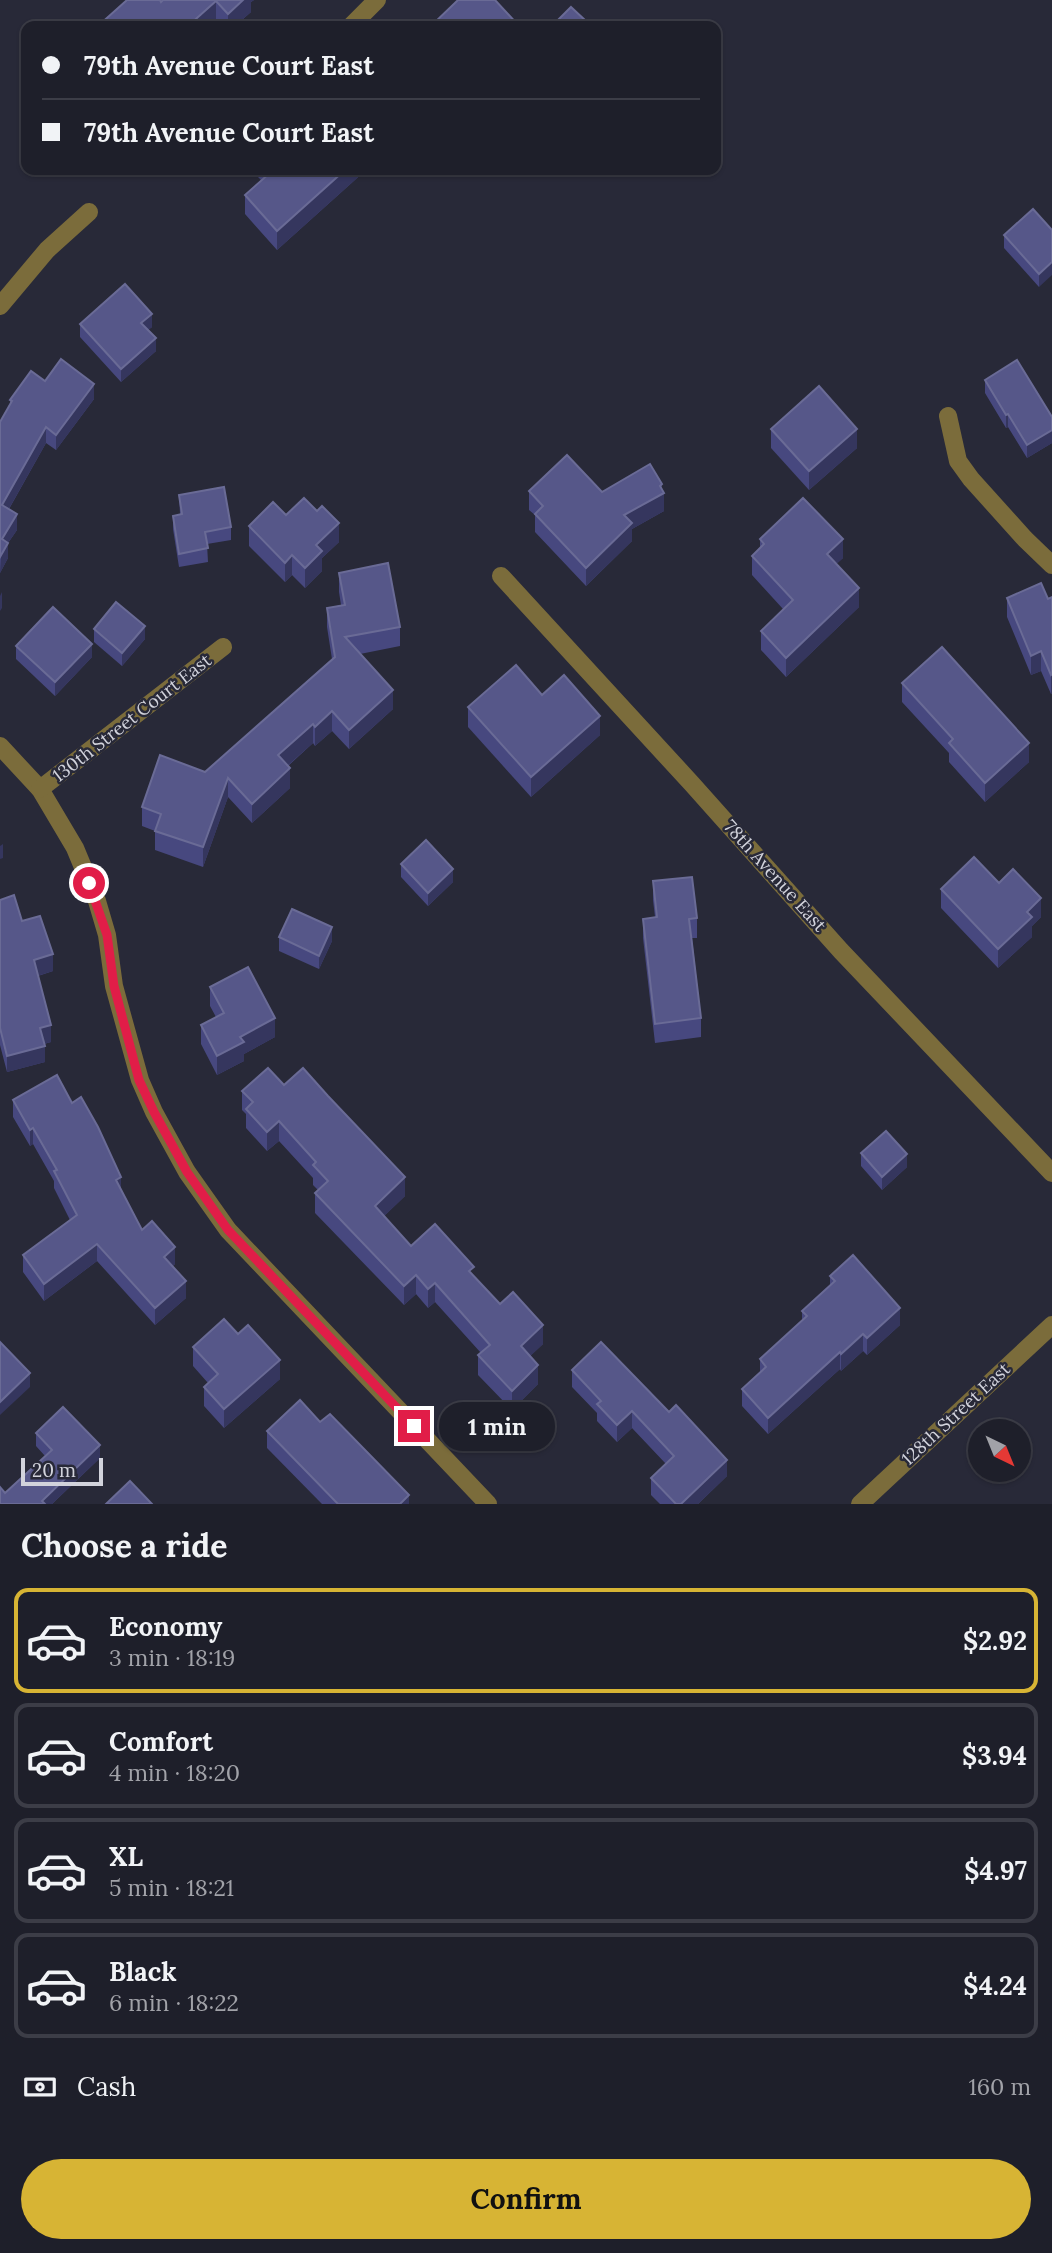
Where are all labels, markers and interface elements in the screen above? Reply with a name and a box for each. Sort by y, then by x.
text: 79th Avenue Court East [84,49,374,82]
text: 79th Avenue Court East [84,116,374,149]
street label: 130th Street Court East [48,648,216,787]
street label: 78th Avenue East [719,815,832,936]
route start [73,867,105,899]
street label: 128th Street East [896,1357,1015,1470]
callout: 1 min [438,1402,554,1450]
route end [398,1410,430,1442]
text: 1 min [468,1412,526,1441]
north arrow [968,1419,1031,1482]
map controls [968,1419,1031,1482]
scale bar [21,1455,103,1487]
text: 20 m [32,1458,76,1482]
text: Choose a ride [21,1525,228,1566]
icon: car [25,1609,88,1672]
text: Economy [109,1610,222,1643]
text: $2.92 [963,1624,1027,1657]
text: 3 min · 18:19 [109,1643,235,1672]
icon: car [25,1724,88,1787]
text: Comfort [109,1725,213,1758]
text: $3.94 [962,1739,1027,1772]
text: 4 min · 18:20 [109,1758,240,1787]
icon: car [25,1839,88,1902]
text: XL [109,1840,143,1873]
text: $4.97 [964,1854,1027,1887]
text: 5 min · 18:21 [109,1873,234,1902]
icon: car [25,1954,88,2017]
text: Black [109,1955,177,1988]
text: $4.24 [963,1969,1027,2002]
text: 6 min · 18:22 [109,1988,239,2017]
icon: cash [21,2068,59,2106]
text: Cash [77,2070,136,2103]
text: 160 m [968,2072,1031,2101]
button: Confirm [21,2159,1031,2239]

